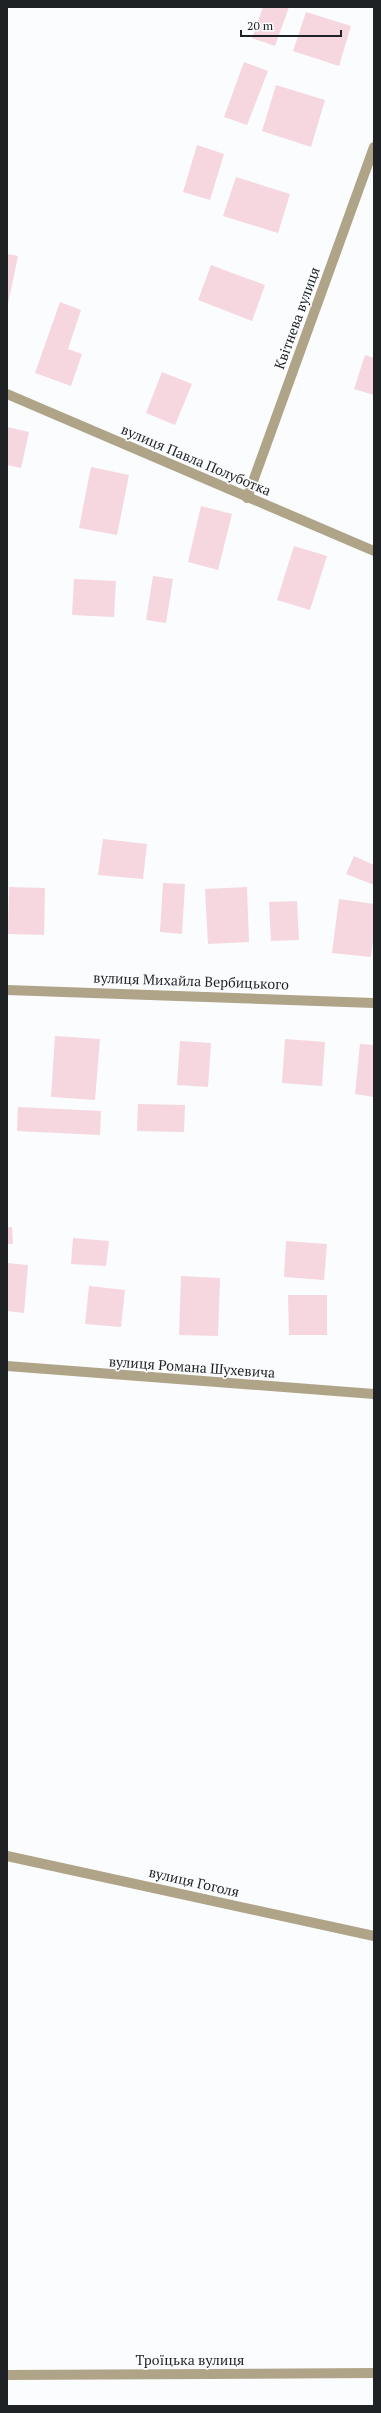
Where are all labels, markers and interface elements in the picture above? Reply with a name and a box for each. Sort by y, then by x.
scale bar [241,12,341,38]
text: 20 m [247,18,274,33]
street label: Квітнева вулиця [269,264,324,372]
street label: вулиця Павла Полуботка [118,419,274,500]
street label: вулиця Михайла Вербицького [93,968,289,993]
street label: вулиця Романа Шухевича [108,1351,276,1382]
street label: вулиця Гоголя [147,1862,241,1901]
street label: Троїцька вулиця [136,2350,244,2369]

